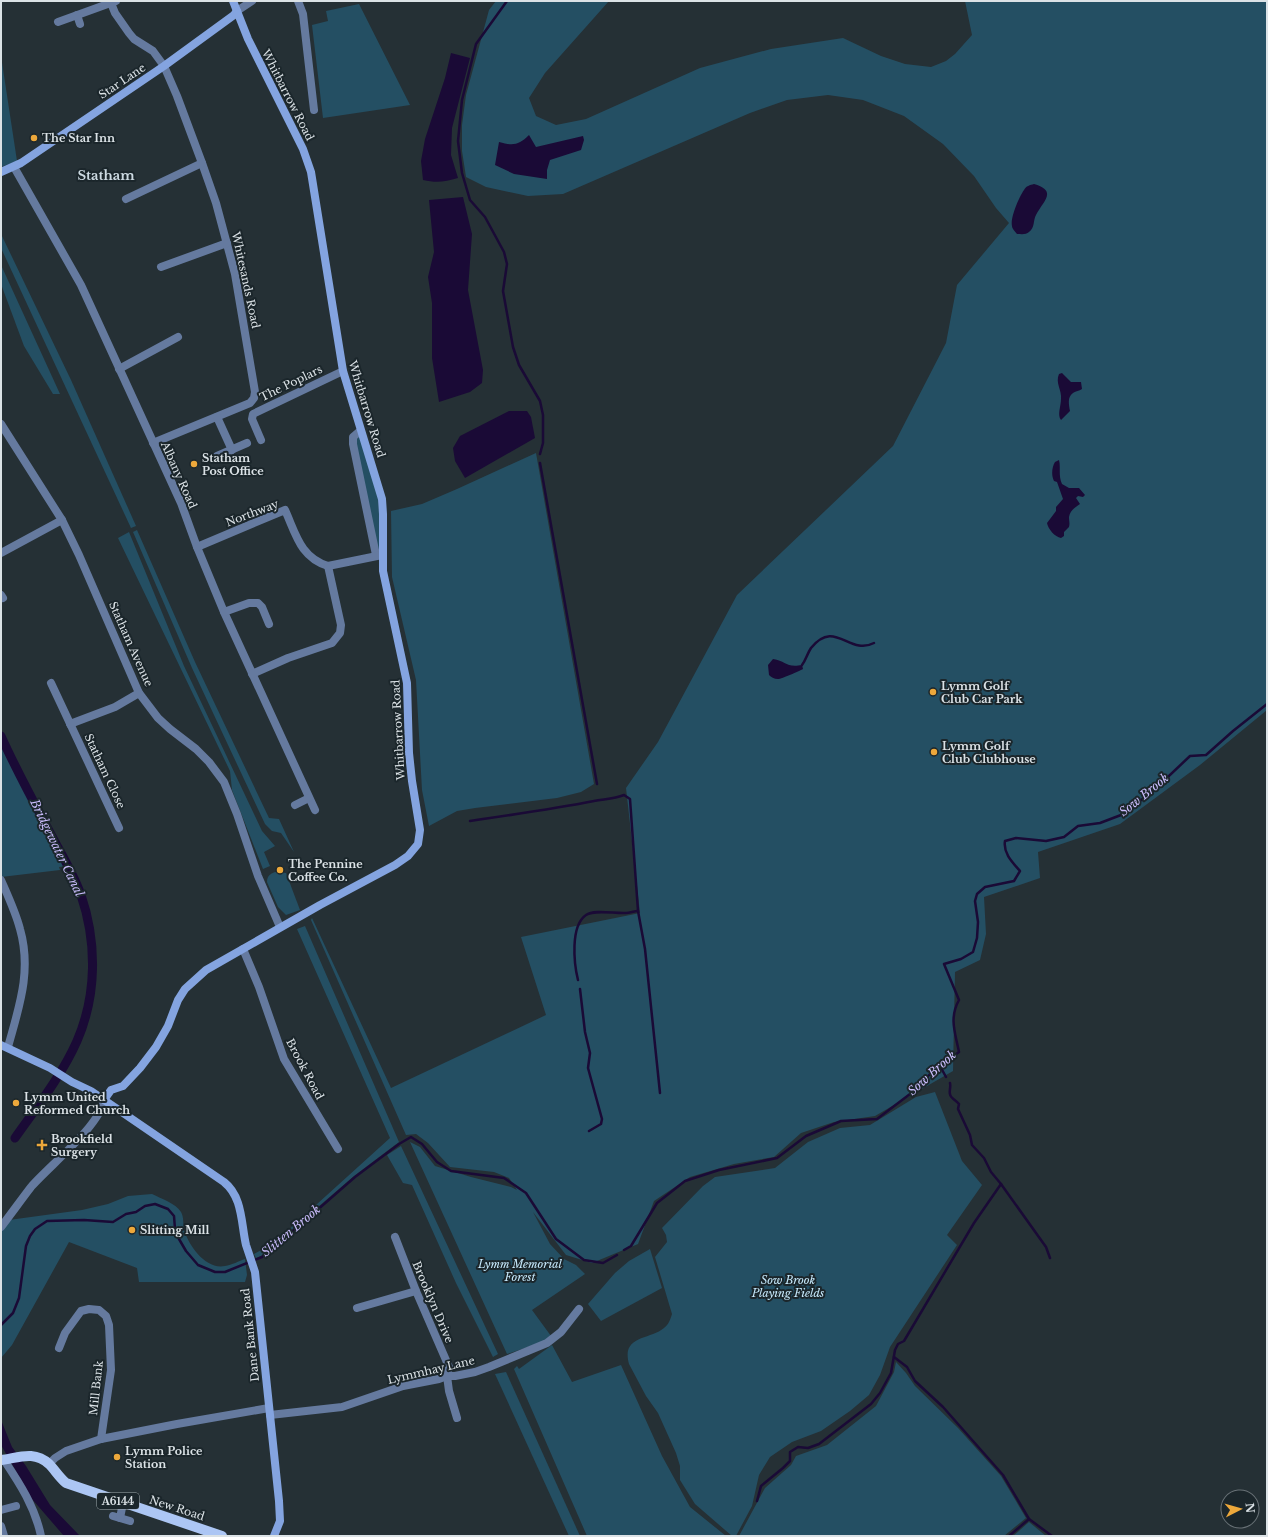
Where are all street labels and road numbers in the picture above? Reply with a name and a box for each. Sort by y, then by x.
street label: Whitbarrow Road [258,46,317,144]
street label: Star Lane [96,60,148,102]
street label: Whitesands Road [229,229,263,330]
street label: Whitbarrow Road [345,358,389,460]
street label: The Poplars [258,362,324,404]
street label: Albany Road [158,438,200,511]
street label: Northway [223,496,281,530]
street label: Statham Avenue [106,599,156,689]
street label: Whitbarrow Road [388,679,408,782]
street label: Statham Close [82,731,128,811]
street label: Brook Road [283,1036,327,1102]
street label: Brooklyn Drive [409,1259,457,1345]
street label: Dane Bank Road [238,1287,262,1382]
street label: Lymmhay Lane [386,1353,476,1387]
street label: Mill Bank [86,1360,106,1416]
street label: New Road [148,1492,207,1524]
road number: A6144 [97,1493,139,1509]

